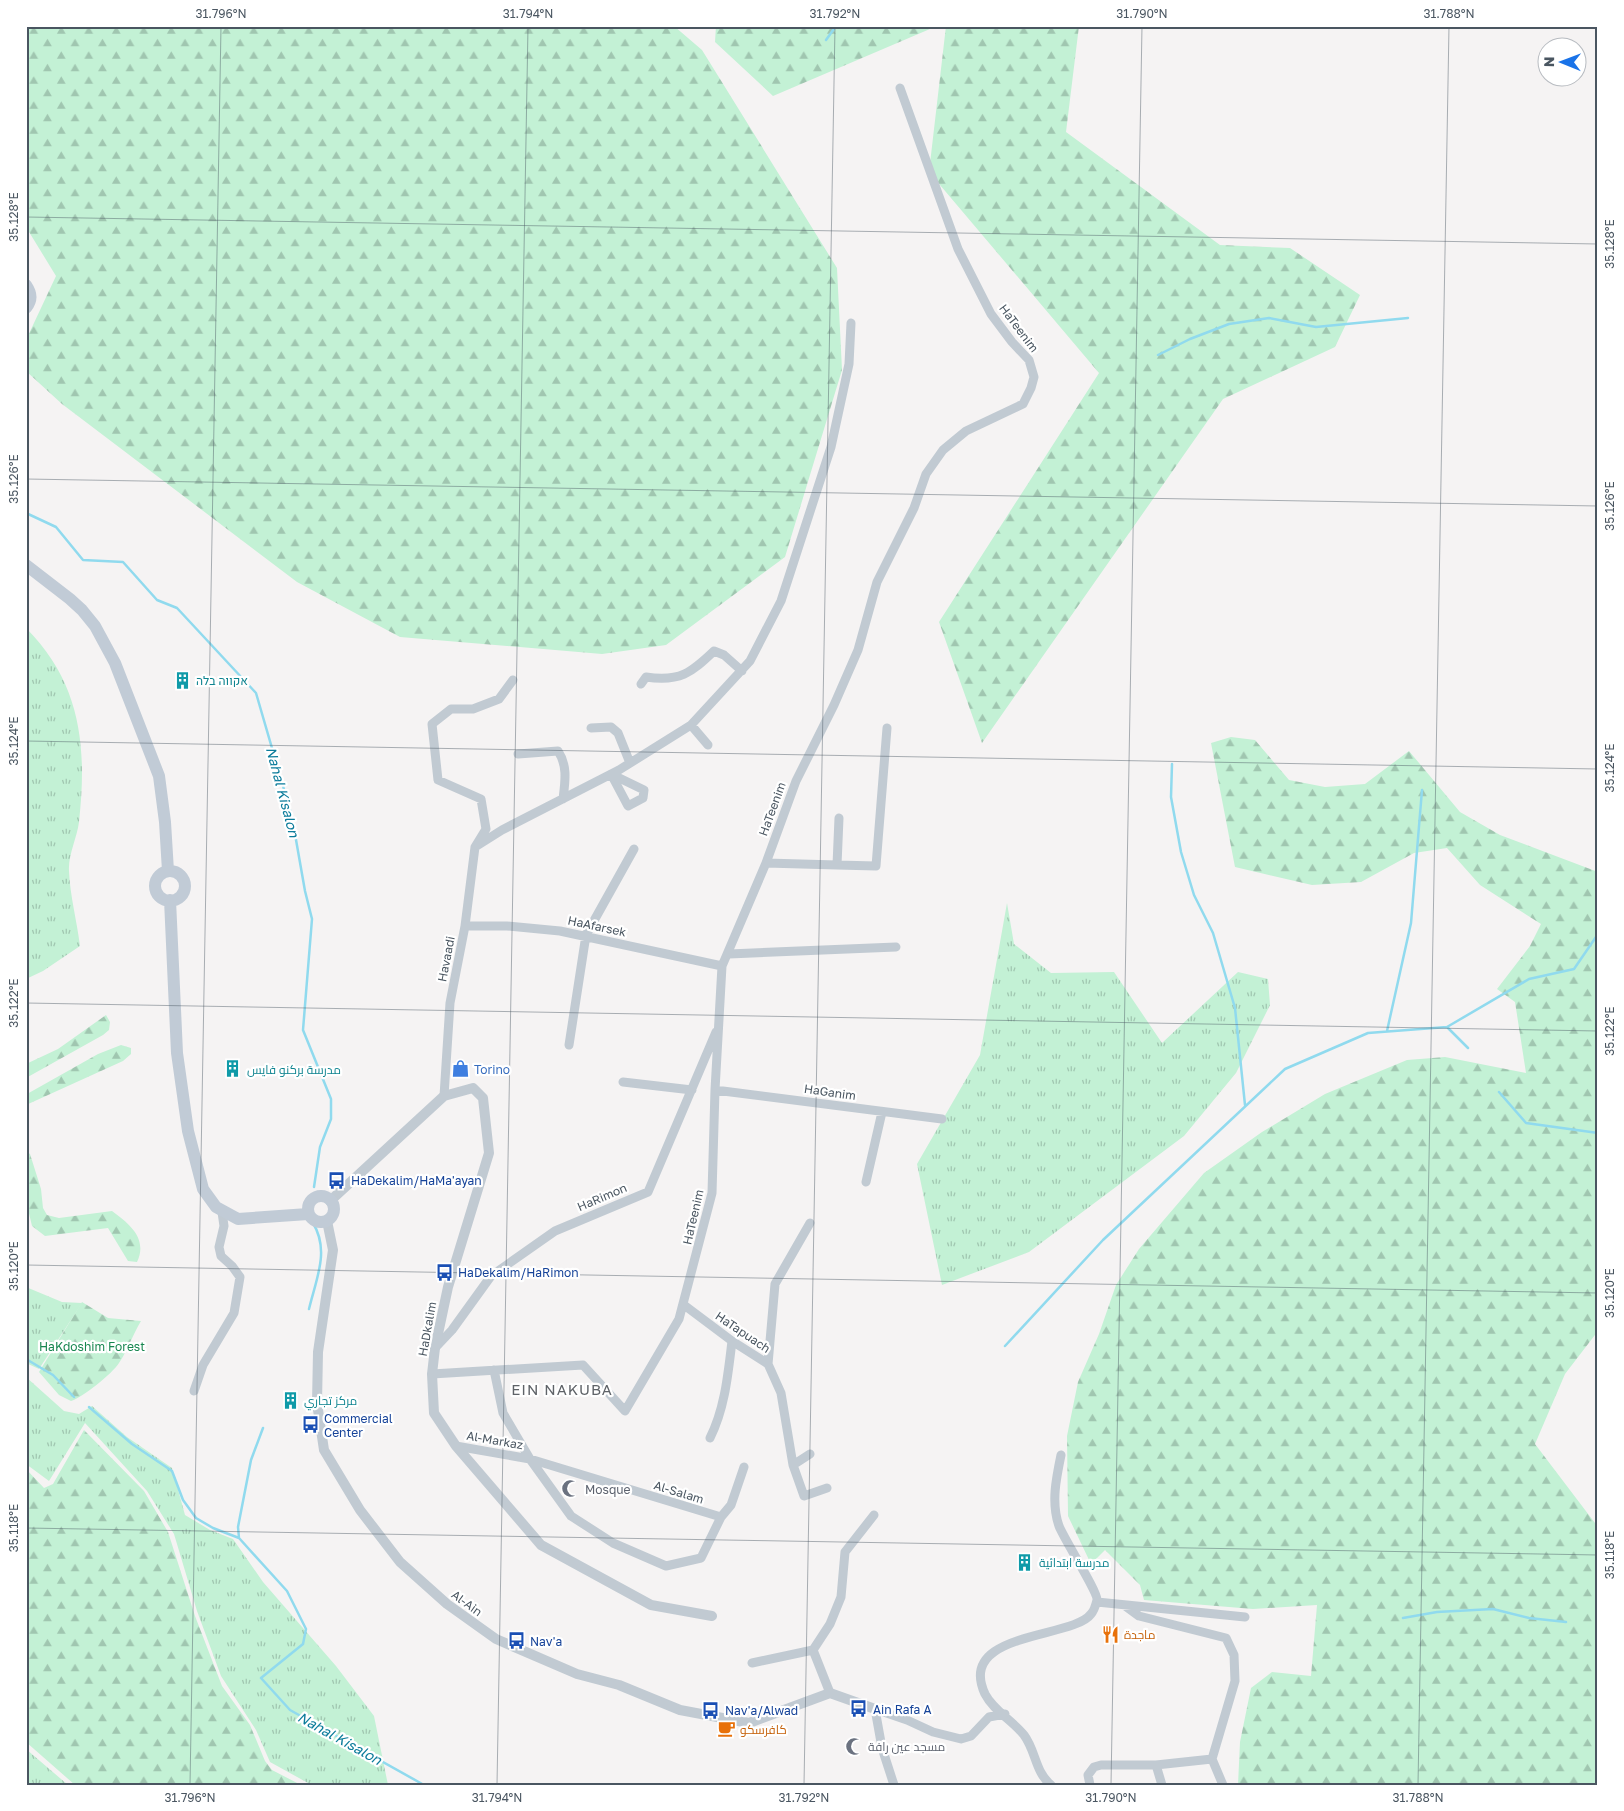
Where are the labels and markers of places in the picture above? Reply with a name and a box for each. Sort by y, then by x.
building icon: אקווה בלה [172,670,192,690]
place label: אקווה בלה [196,673,248,688]
building icon: مدرسة بركنو فايس [223,1059,243,1079]
shop icon: Torino [450,1059,470,1079]
place label: مدرسة بركنو فايس [247,1062,341,1077]
place label: Torino [474,1062,510,1077]
bus stop icon: HaDekalim/HaMa'ayan [327,1170,347,1190]
place label: HaDekalim/HaMa'ayan [351,1173,482,1188]
bus stop icon: HaDekalim/HaRimon [434,1262,454,1282]
place label: HaDekalim/HaRimon [458,1265,579,1280]
building icon: مركز تجاري [280,1390,300,1410]
place label: مركز تجاري [304,1393,357,1411]
place label: Commercial Center [324,1411,393,1440]
bus stop icon: Commercial Center [300,1415,320,1435]
mosque icon: Mosque [561,1479,581,1499]
place label: Mosque [585,1482,631,1497]
building icon: مدرسة ابتدائية [1015,1552,1035,1572]
place label: مدرسة ابتدائية [1039,1555,1109,1570]
restaurant icon: ماجدة [1100,1624,1120,1644]
place label: ماجدة [1124,1627,1155,1642]
bus stop icon: Nav'a [506,1631,526,1651]
place label: Nav'a [530,1634,562,1649]
bus stop icon: Ain Rafa A [849,1699,869,1719]
bus stop icon: Nav'a/Alwad [701,1700,721,1720]
place label: Ain Rafa A [873,1702,931,1717]
place label: Nav'a/Alwad [725,1703,798,1718]
cafe icon: كافرسكو [716,1719,736,1739]
place label: كافرسكو [740,1722,787,1737]
mosque icon: مسجد عين رافة [844,1736,864,1756]
place label: مسجد عين رافة [868,1739,945,1754]

